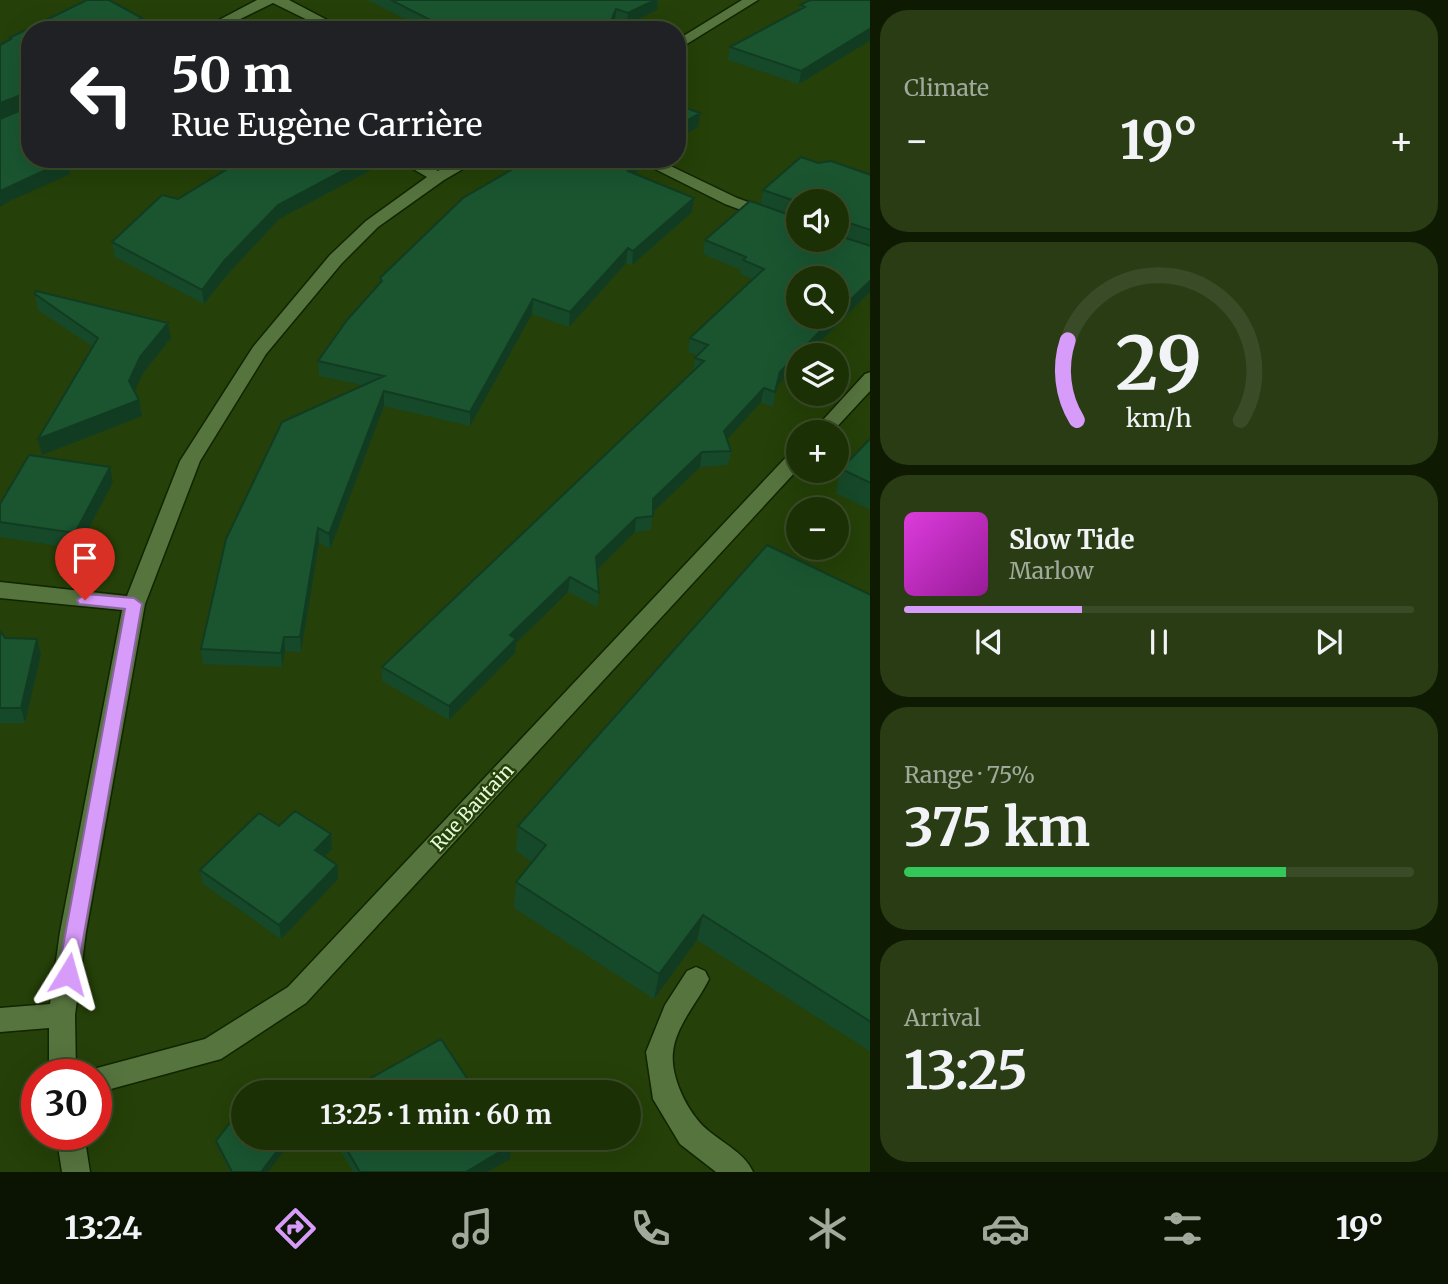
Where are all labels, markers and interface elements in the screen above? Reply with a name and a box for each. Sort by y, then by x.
text: 50 m [171,44,292,105]
icon: left [56,49,147,140]
text: Climate [904,73,989,102]
text: Rue Eugène Carrière [171,105,483,145]
text: 19° [1120,108,1198,173]
text: − [904,117,929,164]
text: + [1389,117,1414,164]
map controls [786,189,849,560]
button: sound [786,189,849,252]
button: search [786,266,849,329]
text: 29 [1116,318,1202,410]
button: layers [786,343,849,406]
text: km/h [1126,401,1192,433]
button: + [786,420,849,483]
button: − [786,497,849,560]
text: Slow Tide [1009,523,1135,556]
pin [55,528,115,600]
icon: arrive [66,539,104,577]
text: Marlow [1009,556,1094,585]
icon: previous [970,623,1008,661]
icon: pause [1140,623,1178,661]
icon: next [1310,623,1348,661]
street label: Rue Bautain [425,758,519,856]
text: Range · 75% [904,760,1035,789]
text: 375 km [904,795,1090,860]
position arrow [31,937,105,1011]
text: Arrival [904,1003,981,1032]
text: 13:25 [904,1038,1028,1103]
speed limit sign: 30 [21,1059,112,1150]
text: 13:25 · 1 min · 60 m [320,1098,552,1131]
icon: directions [271,1204,320,1253]
icon: music [448,1204,497,1253]
icon: phone [626,1204,675,1253]
icon: climate [803,1204,852,1253]
icon: car [981,1204,1030,1253]
icon: filters [1158,1204,1207,1253]
text: 13:24 [64,1208,142,1248]
text: 19° [1336,1208,1384,1248]

